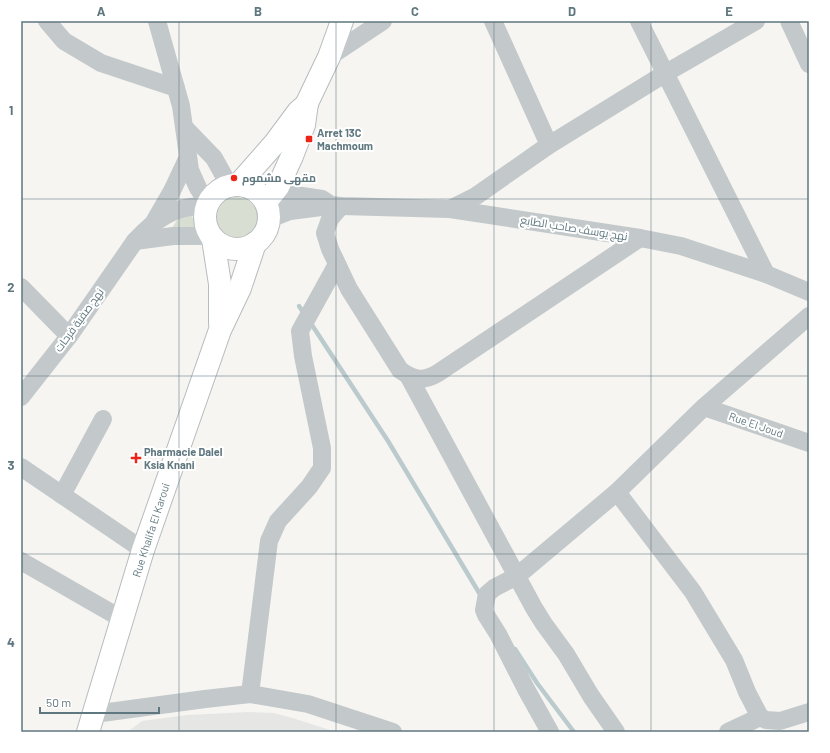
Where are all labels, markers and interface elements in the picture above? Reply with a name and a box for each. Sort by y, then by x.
text: A [97,3,106,19]
text: B [254,3,262,19]
text: C [411,3,419,19]
text: D [568,3,576,19]
text: E [725,3,733,19]
text: 1 [9,102,13,118]
place label: Arret 13C Machmoum [317,126,373,152]
marker: Arret 13C Machmoum [304,134,314,144]
place label: مقهى مشموم [242,171,316,186]
marker: مقهى مشموم [229,173,239,183]
street label: نهج يوسف صاحب الطابع [519,213,629,244]
text: 2 [7,279,15,295]
street label: نهج صفية فرحات [51,285,108,355]
street label: Rue El Joud [727,409,785,440]
place label: Pharmacie Dalel Ksia Knani [144,445,223,471]
marker: Pharmacie Dalel Ksia Knani [131,453,141,463]
text: 3 [7,457,15,473]
street label: Rue Khalifa El Karoui [129,481,172,579]
text: 4 [7,634,15,650]
scale bar [40,689,159,715]
text: 50 m [46,695,71,709]

